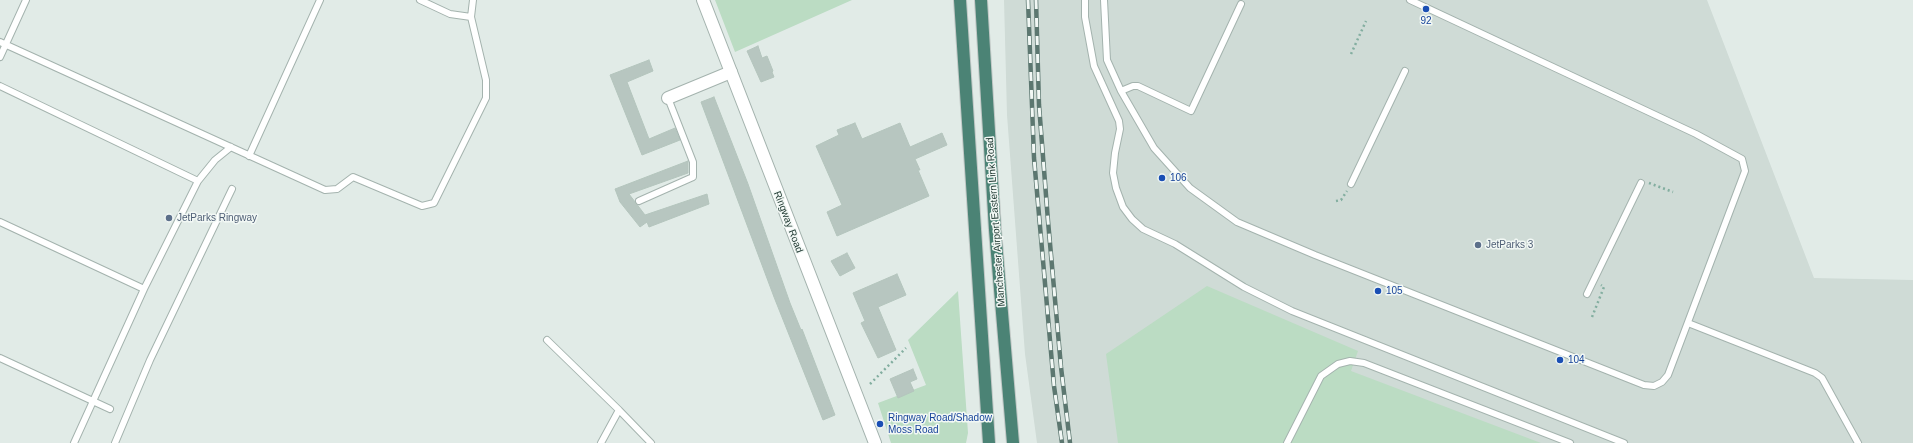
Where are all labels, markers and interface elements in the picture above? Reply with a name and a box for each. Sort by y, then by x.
marker: 92 [1421,4,1431,14]
place label: 92 [1420,15,1432,27]
street label: Manchester Airport Eastern Link Road [984,137,1008,307]
place label: 106 [1170,172,1187,184]
marker: 106 [1157,173,1167,183]
street label: Ringway Road [771,189,805,255]
place label: JetParks Ringway [177,212,257,224]
marker: JetParks Ringway [164,213,174,223]
place label: JetParks 3 [1486,239,1533,251]
marker: JetParks 3 [1473,240,1483,250]
place label: 105 [1386,285,1403,297]
marker: 105 [1373,286,1383,296]
place label: 104 [1568,354,1585,366]
marker: 104 [1555,355,1565,365]
place label: Ringway Road/Shadow Moss Road [888,412,992,436]
marker: Ringway Road/Shadow Moss Road [875,419,885,429]

